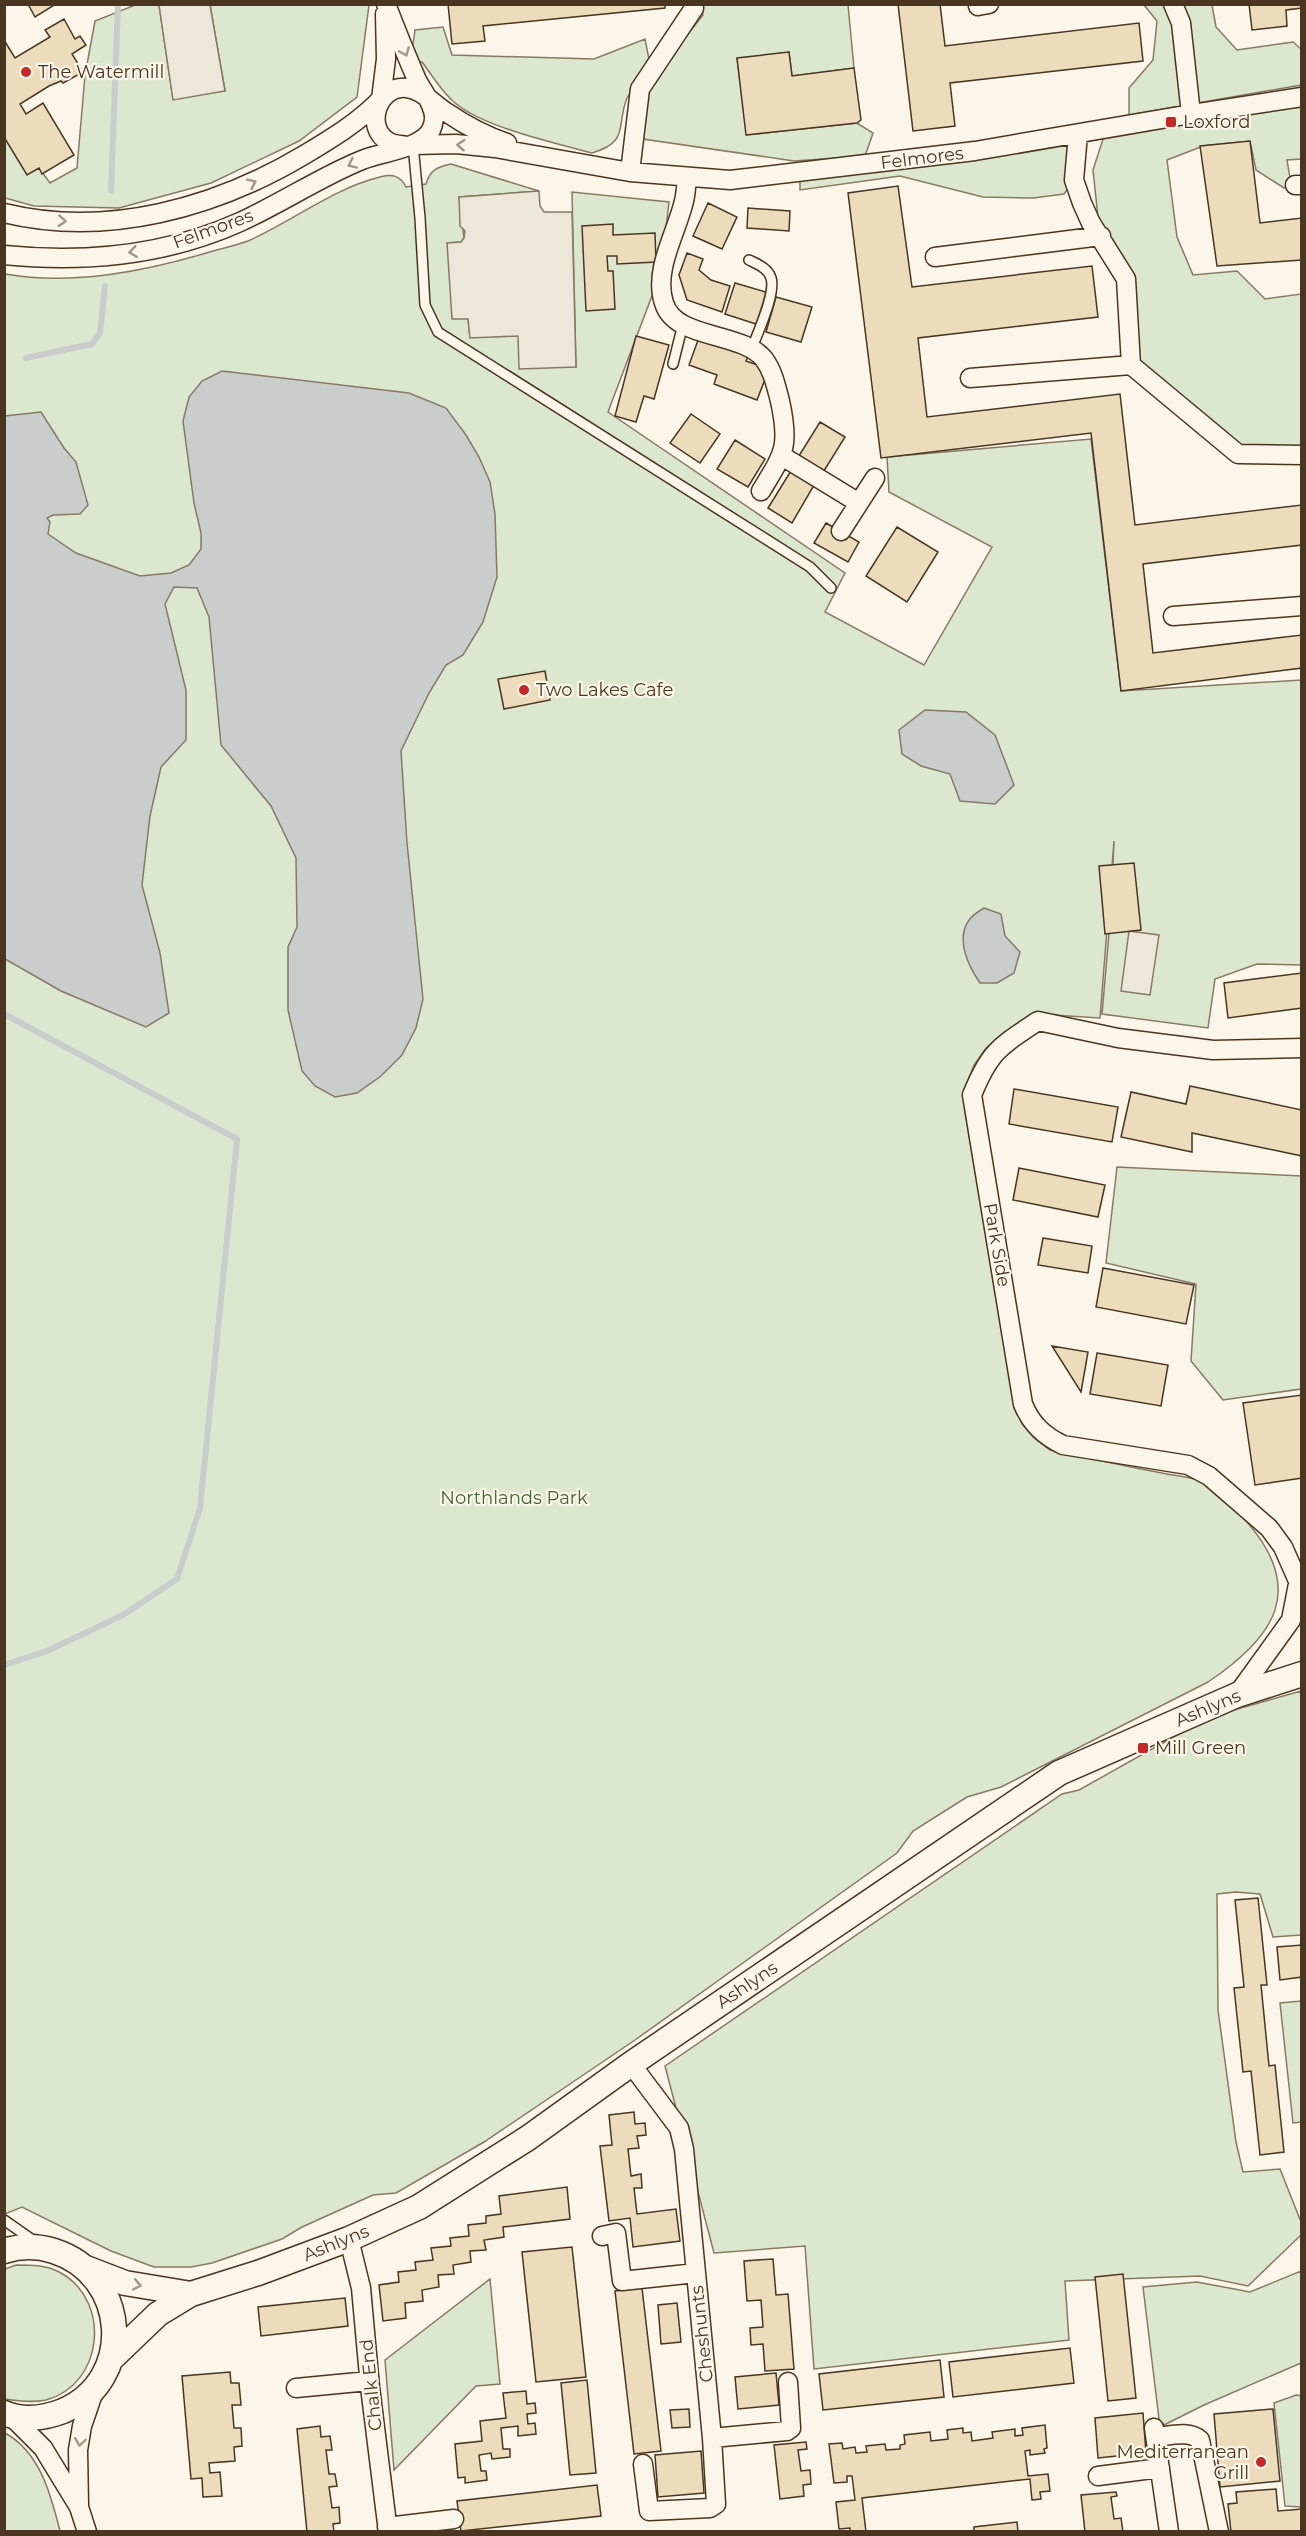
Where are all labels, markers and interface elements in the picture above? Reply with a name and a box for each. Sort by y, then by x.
one-way arrow [398,45,410,56]
place label: The Watermill [38,61,164,83]
marker: The Watermill [19,65,33,79]
place label: Loxford [1183,111,1250,133]
marker: Loxford [1164,115,1178,129]
one-way arrow [457,139,466,152]
street label: Felmores [879,142,965,174]
one-way arrow [347,157,358,169]
one-way arrow [245,179,256,191]
street label: Felmores [170,204,256,254]
one-way arrow [58,214,67,227]
one-way arrow [129,246,138,258]
place label: Two Lakes Cafe [536,679,673,701]
marker: Two Lakes Cafe [517,683,531,697]
street label: Park Side [979,1201,1015,1289]
park label: Northlands Park [440,1487,588,1509]
street label: Ashlyns [1172,1684,1244,1732]
place label: Mill Green [1155,1737,1246,1759]
marker: Mill Green [1136,1741,1150,1755]
street label: Ashlyns [712,1956,782,2013]
street label: Ashlyns [300,2220,372,2266]
one-way arrow [131,2278,141,2291]
street label: Cheshunts [686,2284,718,2383]
street label: Chalk End [355,2338,387,2432]
one-way arrow [74,2437,86,2447]
place label: Mediterranean Grill [1116,2441,1249,2484]
marker: Mediterranean Grill [1254,2455,1268,2469]

